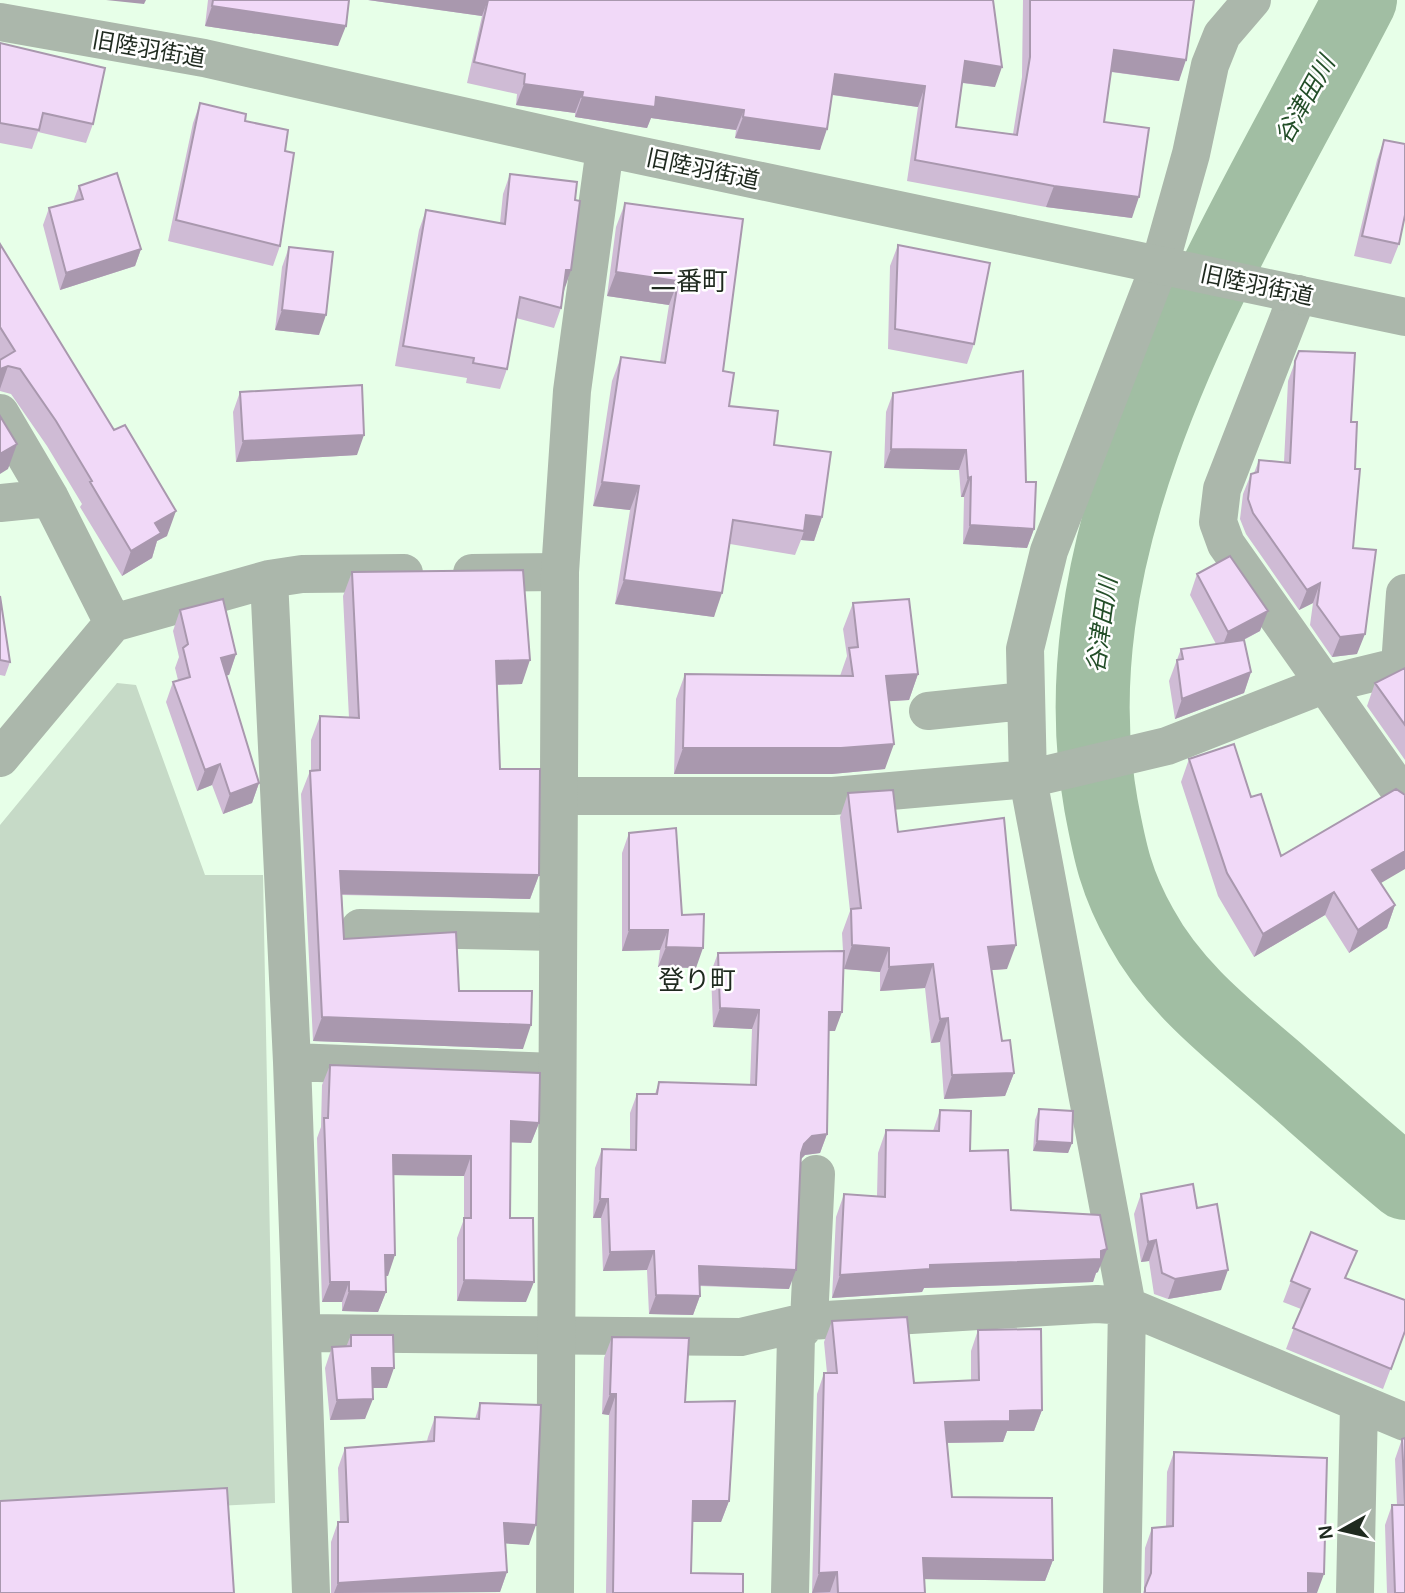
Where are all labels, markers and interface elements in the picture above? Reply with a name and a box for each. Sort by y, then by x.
street label: 旧陸羽街道 [90,26,208,72]
water label: 谷津田川 [1269,49,1341,148]
street label: 旧陸羽街道 [644,144,762,194]
street label: 旧陸羽街道 [1198,260,1316,310]
district label: 二番町 [650,266,728,296]
water label: 谷津田川 [1081,573,1122,674]
district label: 登り町 [658,965,736,995]
north arrow [1307,1495,1377,1565]
text: N [1314,1524,1337,1541]

